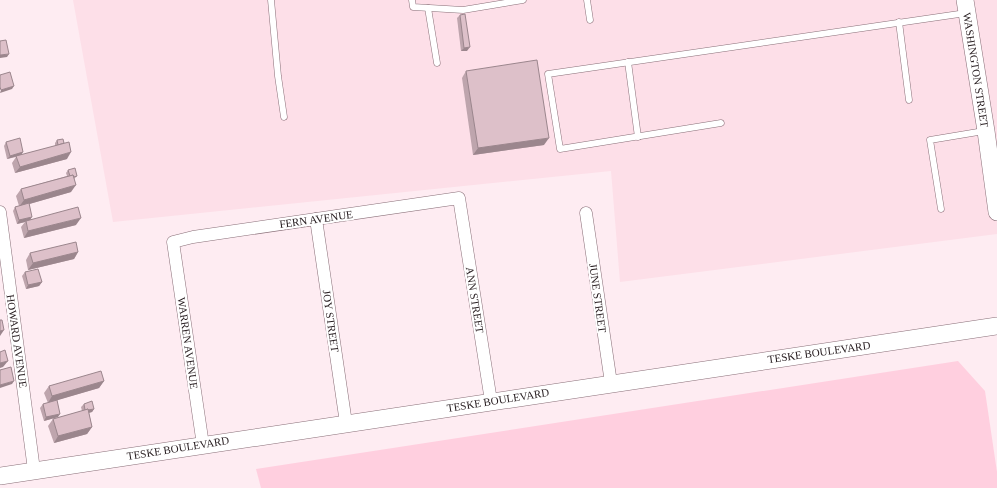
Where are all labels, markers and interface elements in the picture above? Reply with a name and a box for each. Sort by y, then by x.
street label: WASHINGTON STREET [961,12,991,129]
street label: FERN AVENUE [278,208,354,230]
street label: JUNE STREET [587,263,609,334]
street label: ANN STREET [464,266,486,334]
street label: JOY STREET [321,289,341,353]
street label: HOWARD AVENUE [5,294,30,389]
street label: WARREN AVENUE [176,296,200,390]
street label: TESKE BOULEVARD [767,339,871,365]
street label: TESKE BOULEVARD [446,386,550,414]
street label: TESKE BOULEVARD [126,434,230,462]

